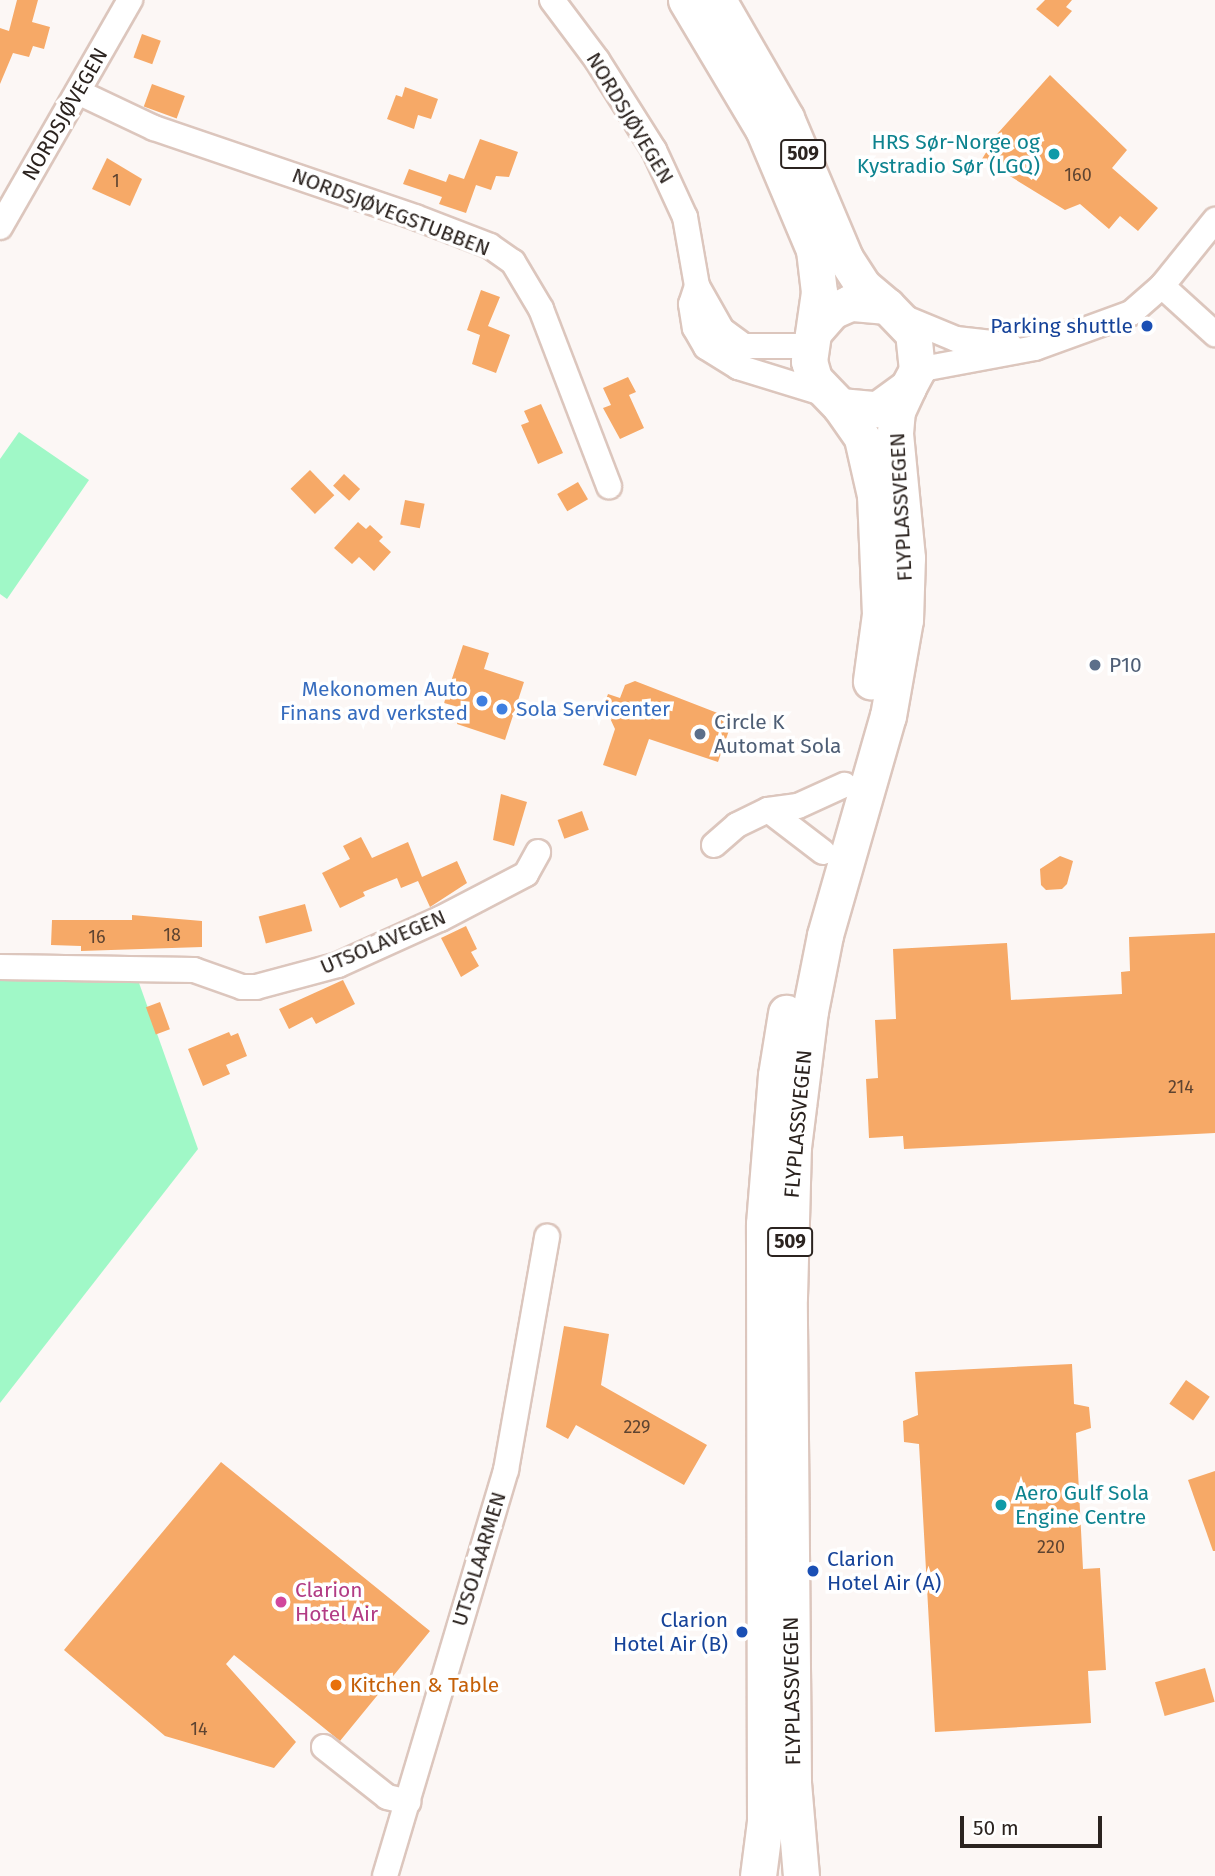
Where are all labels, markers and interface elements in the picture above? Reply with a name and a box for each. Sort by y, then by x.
street label: NORDSJØVEGEN [17,43,113,185]
street label: NORDSJØVEGEN [581,48,679,188]
place label: HRS Sør-Norge og Kystradio Sør (LGQ) [857,129,1040,179]
road number: 509 [778,138,828,170]
marker: HRS Sør-Norge og Kystradio Sør (LGQ) [1046,146,1062,162]
street label: NORDSJØVEGSTUBBEN [288,163,494,261]
house number: 160 [1064,164,1092,186]
house number: 1 [112,170,120,192]
place label: Parking shuttle [990,313,1133,339]
marker: Parking shuttle [1139,318,1155,334]
street label: FLYPLASSVEGEN [885,432,917,582]
place label: P10 [1109,652,1142,678]
marker: P10 [1087,657,1103,673]
place label: Mekonomen Auto Finans avd verksted [280,676,468,726]
marker: Mekonomen Auto Finans avd verksted [474,693,490,709]
place label: Sola Servicenter [516,696,670,722]
marker: Sola Servicenter [494,701,510,717]
place label: Circle K Automat Sola [714,709,842,759]
marker: Circle K Automat Sola [692,726,708,742]
street label: UTSOLAVEGEN [316,904,450,980]
house number: 18 [163,924,181,946]
house number: 16 [88,926,106,948]
street label: FLYPLASSVEGEN [779,1049,817,1199]
house number: 214 [1168,1076,1194,1098]
road number: 509 [766,1226,814,1258]
house number: 229 [623,1416,651,1438]
place label: Aero Gulf Sola Engine Centre [1015,1480,1149,1530]
street label: UTSOLAARMEN [447,1489,511,1629]
marker: Aero Gulf Sola Engine Centre [993,1497,1009,1513]
house number: 220 [1037,1536,1065,1558]
place label: Clarion Hotel Air (A) [827,1546,941,1596]
marker: Clarion Hotel Air (A) [805,1563,821,1579]
place label: Clarion Hotel Air [295,1577,378,1627]
marker: Clarion Hotel Air [273,1594,289,1610]
place label: Clarion Hotel Air (B) [613,1607,728,1657]
street label: FLYPLASSVEGEN [778,1616,806,1766]
marker: Clarion Hotel Air (B) [734,1624,750,1640]
place label: Kitchen & Table [350,1672,499,1698]
marker: Kitchen & Table [328,1677,344,1693]
house number: 14 [190,1718,208,1740]
scale bar [963,1802,1105,1846]
text: 50 m [973,1815,1019,1841]

